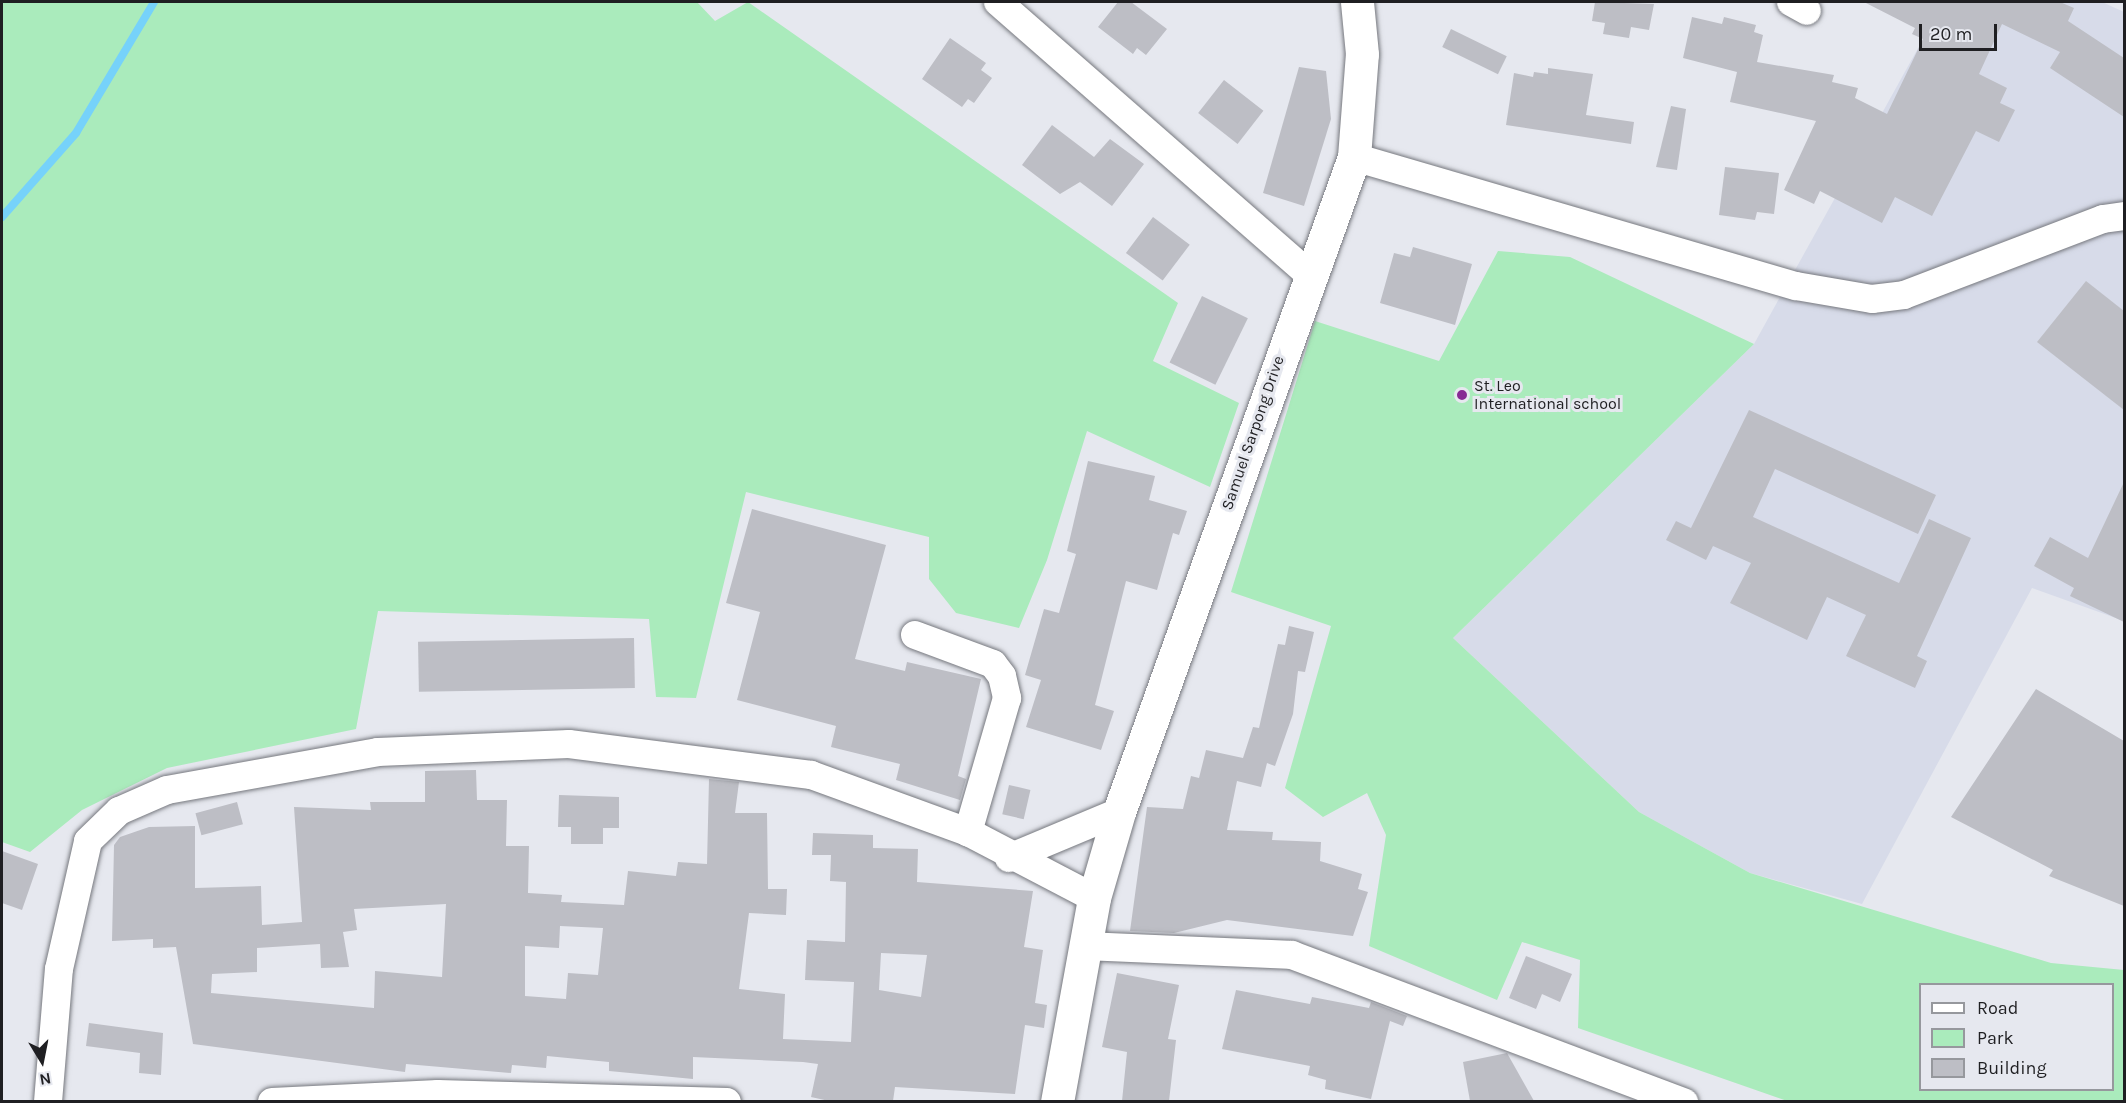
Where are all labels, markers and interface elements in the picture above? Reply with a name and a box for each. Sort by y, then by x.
scale bar [1922,12,2000,50]
text: 20 m [1930,23,1972,45]
street label: Samuel Sarpong Drive [1218,353,1288,513]
place label: St. Leo International school [1474,376,1621,414]
marker: St. Leo International school [1455,388,1469,402]
legend [1919,983,2114,1091]
text: Road [1977,997,2018,1019]
text: Park [1977,1027,2014,1049]
north arrow [12,1031,72,1091]
text: Building [1977,1057,2047,1079]
text: N [38,1069,53,1090]

